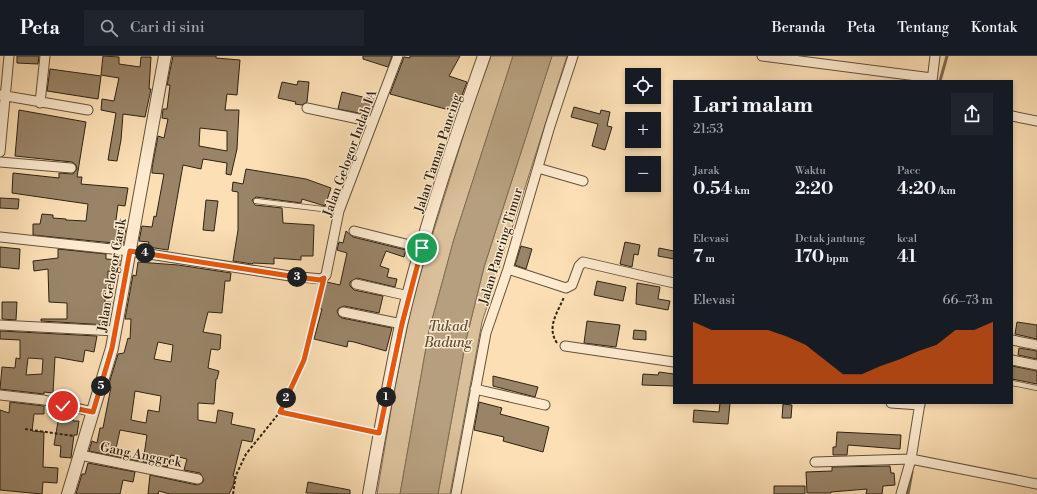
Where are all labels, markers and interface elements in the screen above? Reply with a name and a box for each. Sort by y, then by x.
search box [84,10,364,46]
text: Peta [20,16,60,40]
icon: search [98,17,120,39]
text: Cari di sini [130,18,205,37]
text: Beranda [772,19,825,37]
text: Peta [847,19,875,37]
text: Tentang [897,19,949,37]
text: Kontak [971,19,1017,37]
map controls [625,68,661,192]
button: locate [625,68,661,104]
street label: Jalan Gelogor Indah IA [319,87,381,220]
street label: Jalan Taman Pancing [411,92,465,216]
text: Lari malam [693,92,813,119]
button: share [951,93,993,135]
button: + [625,112,661,148]
text: 21:53 [693,121,723,137]
button: − [625,156,661,192]
text: Jarak [693,164,719,178]
text: Waktu [795,164,826,178]
text: Pace [897,164,921,178]
text: 0.54 [693,178,732,200]
text: 2:20 [795,178,833,200]
text: 4:20 [897,178,936,200]
text: km [732,184,750,198]
text: /km [936,184,956,198]
street label: Jalan Pancing Timur [475,186,526,308]
street label: Jalan Gelogor Carik [94,216,130,334]
pin [405,231,439,265]
text: Elevasi [693,232,729,246]
text: Detak jantung [795,232,865,246]
text: kcal [897,232,917,246]
icon: arrive [411,237,433,259]
pin: 4 [135,243,155,263]
text: 4 [141,246,149,260]
text: 7 [693,246,703,268]
text: 170 [795,246,824,268]
text: 41 [897,246,916,268]
text: m [703,252,715,266]
text: bpm [824,252,849,266]
pin: 3 [287,267,307,287]
text: 3 [294,270,300,284]
text: Elevasi [693,292,735,308]
text: 66–73 m [943,292,993,308]
water label: Tukad Badung [423,318,473,352]
pin: 5 [91,376,111,396]
text: 5 [98,379,104,393]
pin: 1 [376,387,396,407]
pin: 2 [276,388,296,408]
pin [46,389,80,423]
text: 1 [383,390,389,404]
text: 2 [283,391,289,405]
icon: check [52,395,74,417]
street label: Gang Anggrek [99,439,184,471]

